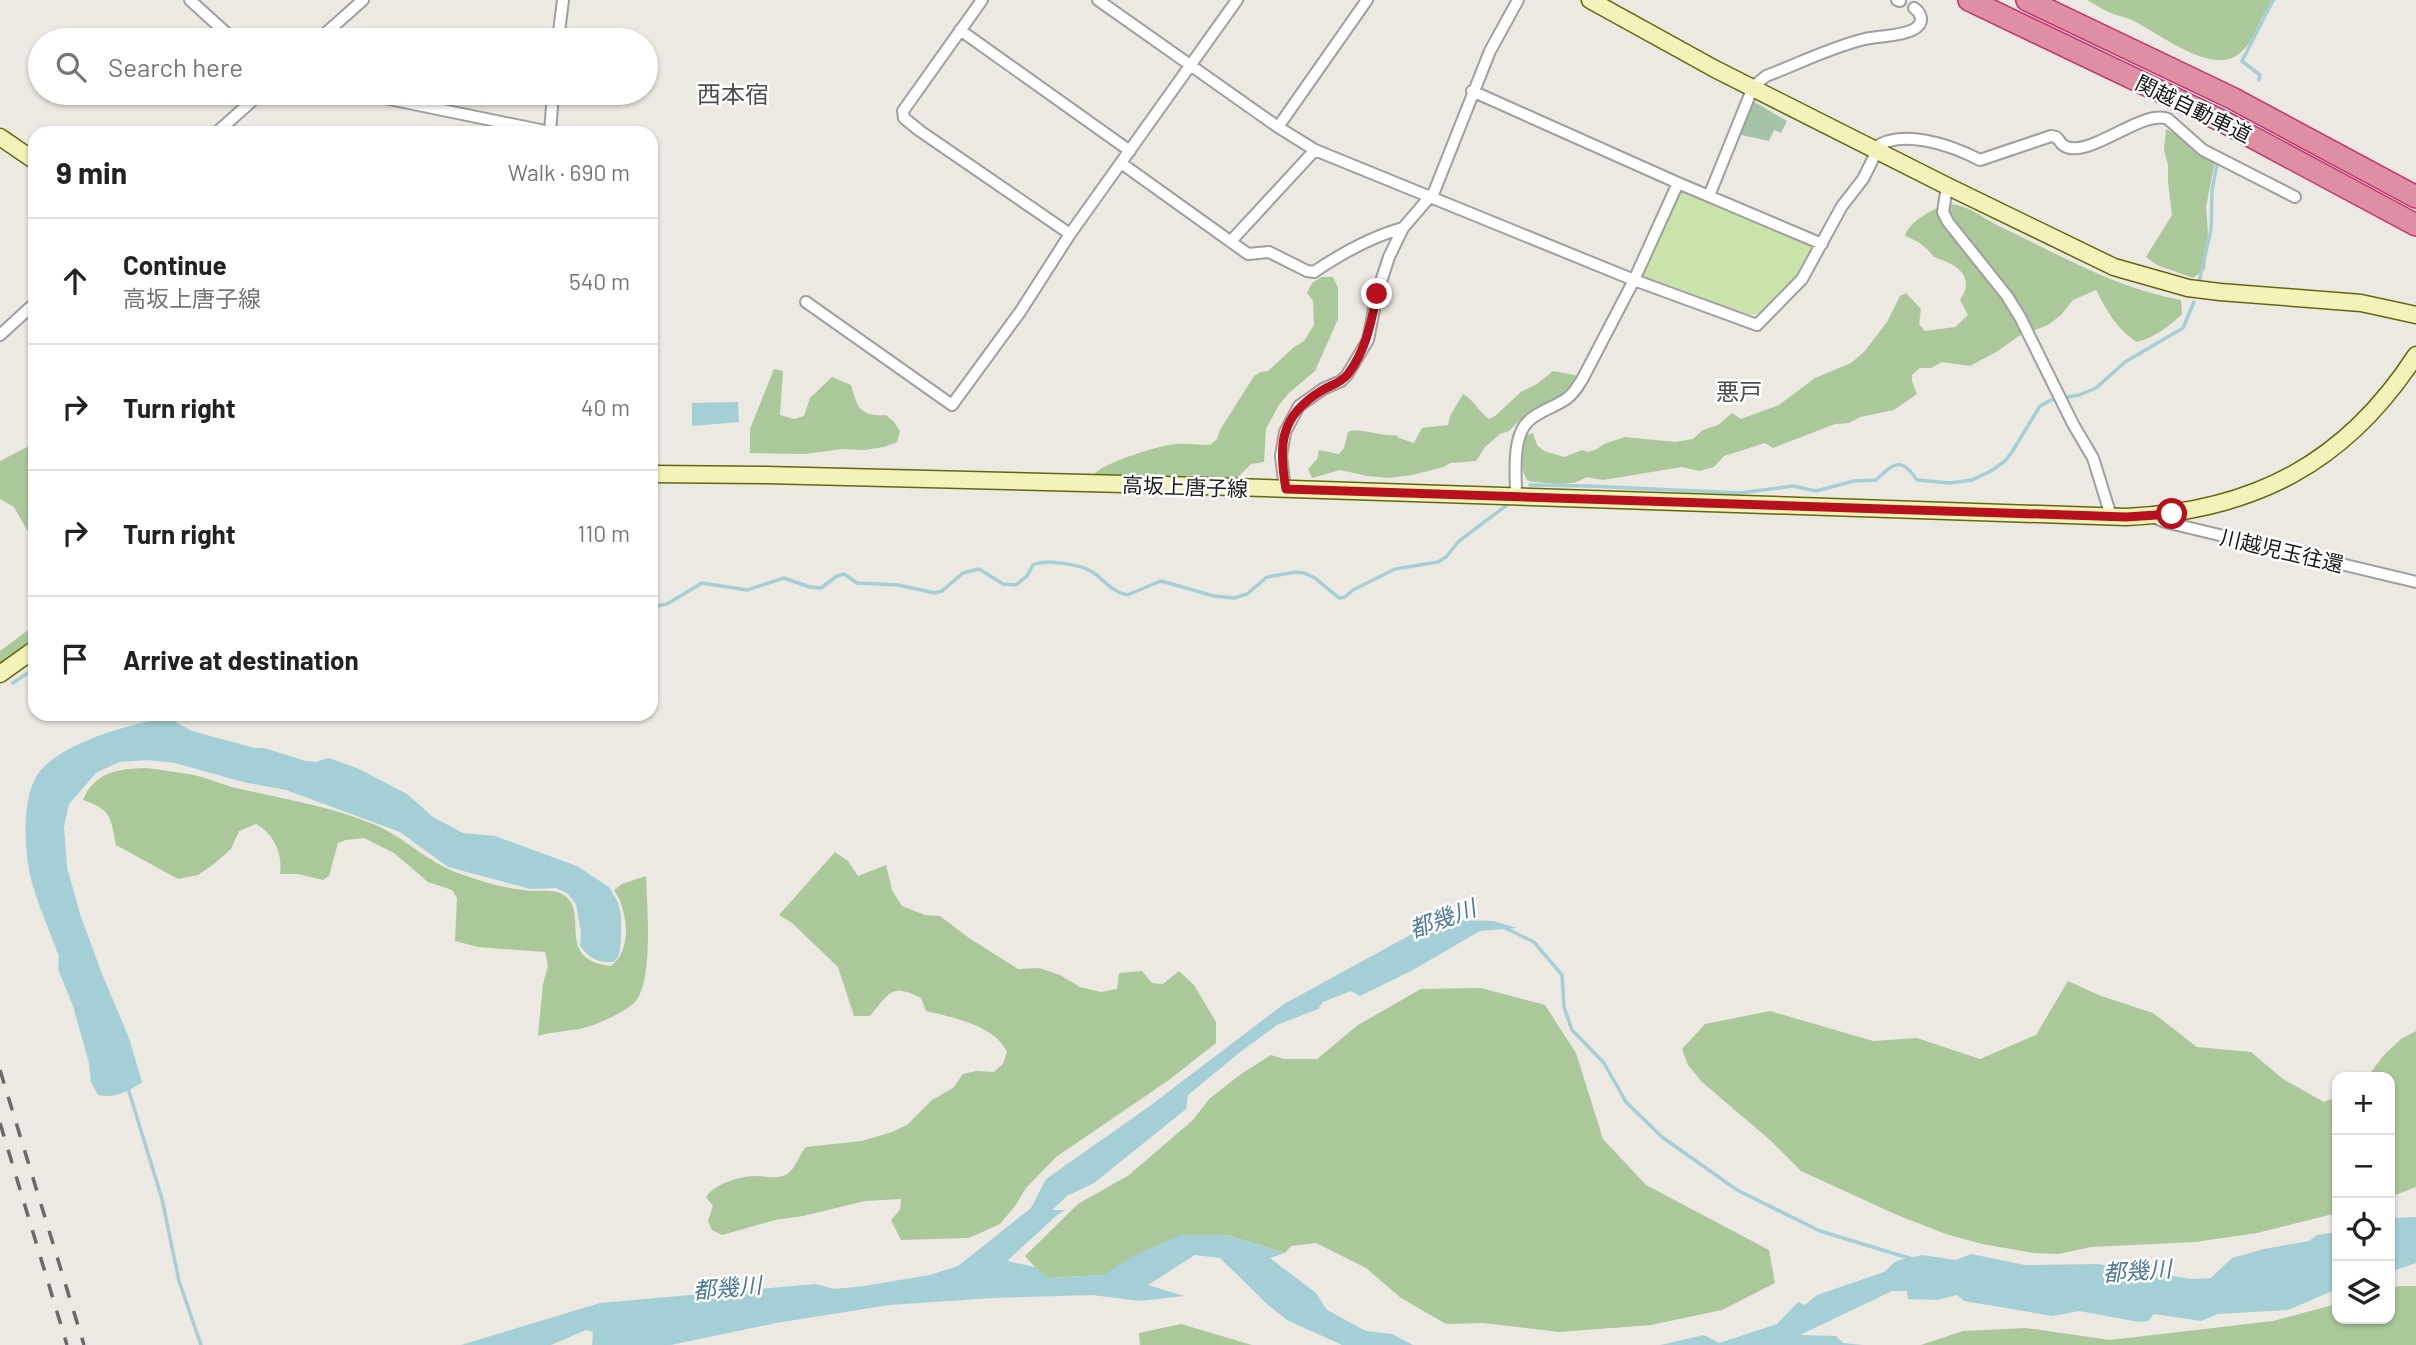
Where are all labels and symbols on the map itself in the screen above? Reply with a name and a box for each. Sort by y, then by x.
street label: 関越自動車道 [2132,69,2256,147]
district label: 西本宿 [697,79,769,108]
route end [1361,278,1392,309]
district label: 悪戸 [1716,377,1762,405]
street label: 高坂上唐子線 [1122,471,1248,501]
route start [2156,498,2187,529]
street label: 川越児玉往還 [2218,524,2346,576]
water label: 都幾川 [1405,892,1482,943]
water label: 都幾川 [2102,1253,2175,1286]
water label: 都幾川 [691,1270,766,1304]

